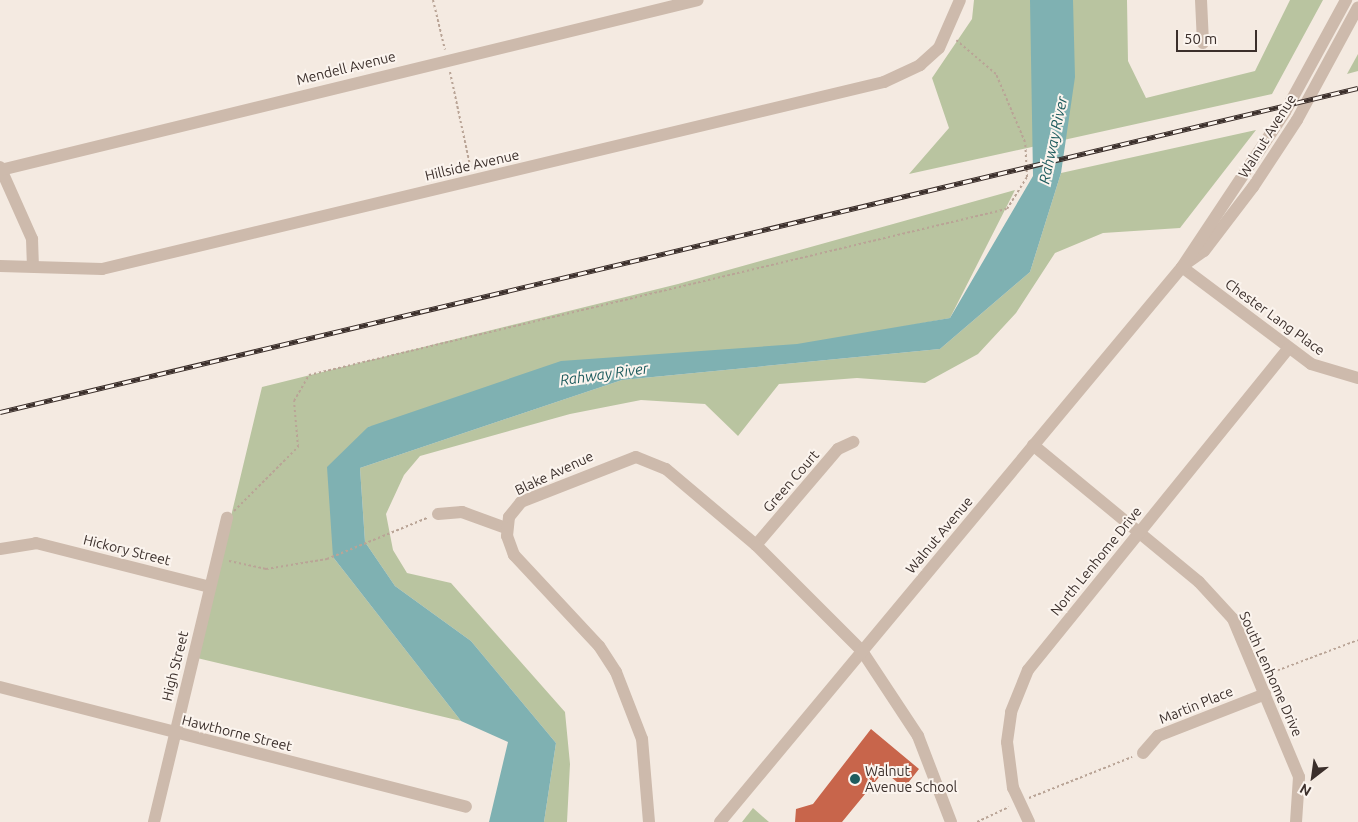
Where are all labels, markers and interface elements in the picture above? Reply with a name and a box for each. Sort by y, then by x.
scale bar [1178,20,1259,52]
text: 50 m [1184,30,1217,47]
street label: Mendell Avenue [295,48,397,88]
street label: Walnut Avenue [1235,91,1299,181]
water label: Rahway River [1035,95,1071,185]
street label: Hillside Avenue [423,146,521,184]
street label: Chester Lang Place [1222,275,1328,359]
water label: Rahway River [559,359,649,389]
street label: Blake Avenue [512,447,596,499]
street label: Green Court [759,447,823,515]
street label: Walnut Avenue [902,493,976,577]
street label: North Lenhome Drive [1047,503,1145,619]
street label: Hickory Street [82,531,172,569]
street label: South Lenhome Drive [1236,609,1306,739]
street label: High Street [158,629,192,703]
street label: Martin Place [1157,683,1235,727]
street label: Hawthorne Street [180,711,294,755]
north arrow [1288,752,1338,802]
place label: Walnut Avenue School [865,763,957,796]
marker: Walnut Avenue School [849,773,861,785]
text: N [1297,780,1314,800]

